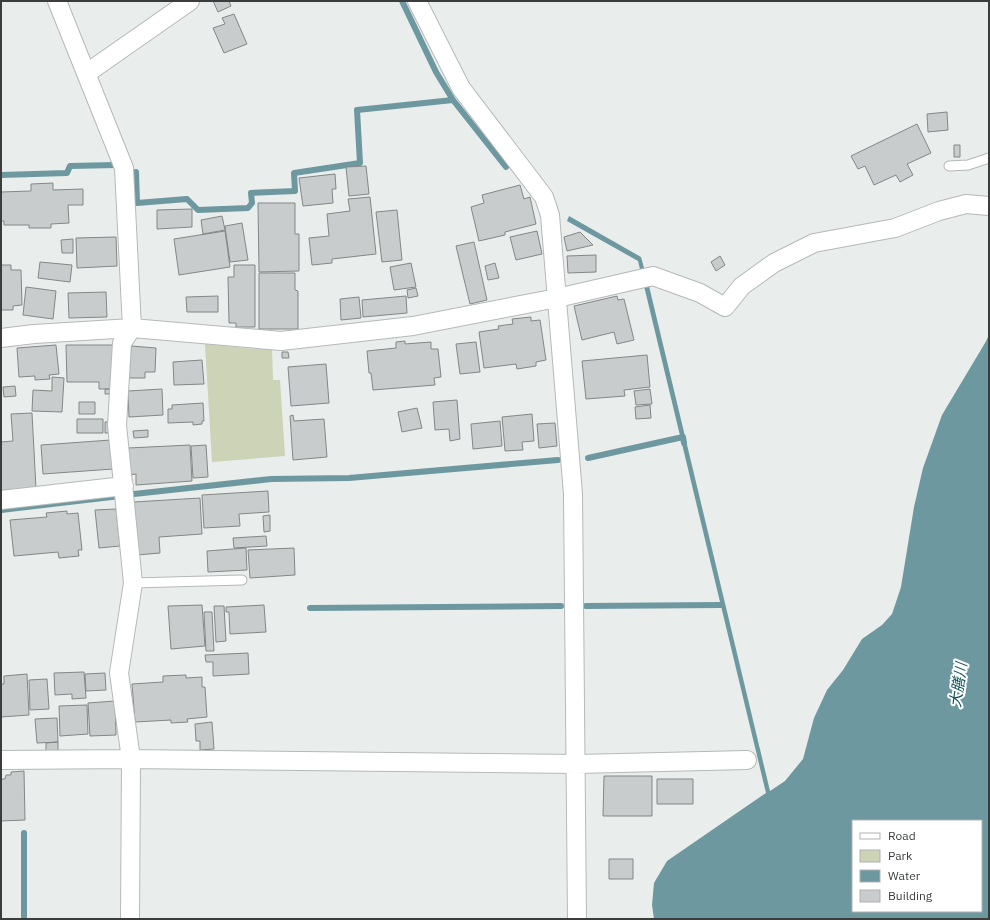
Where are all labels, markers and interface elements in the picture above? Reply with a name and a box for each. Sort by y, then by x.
water label: 大膳川 [945,659,971,709]
legend [852,820,982,912]
text: Road [888,828,916,843]
text: Park [888,848,913,863]
text: Water [888,868,921,883]
text: Building [888,888,933,903]

